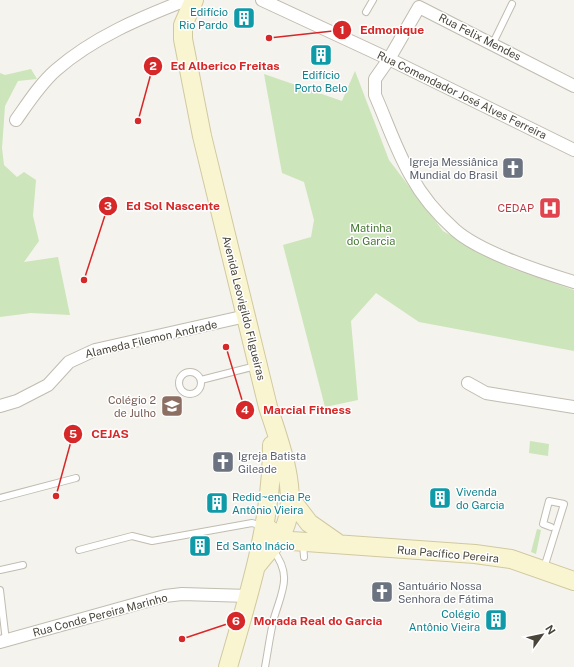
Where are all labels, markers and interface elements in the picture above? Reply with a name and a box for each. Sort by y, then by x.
building icon: Edifício Rio Pardo [231,5,257,31]
place label: Edifício Rio Pardo [179,6,228,31]
street label: Rua Felix Mendes [437,11,523,63]
callout: Edmonique [332,18,432,42]
text: 1 [339,23,345,37]
text: Edmonique [360,23,424,37]
building icon: Edifício Porto Belo [308,42,334,68]
street label: Rua Comendador José Alves Ferreira [375,49,549,141]
callout: Ed Alberico Freitas [143,54,288,78]
text: 2 [149,59,157,73]
text: Ed Alberico Freitas [170,59,280,73]
place label: Edifício Porto Belo [294,69,348,94]
church icon: Igreja Messiânica Mundial do Brasil [500,155,526,181]
place label: Igreja Messiânica Mundial do Brasil [409,156,498,181]
callout: Ed Sol Nascente [98,194,228,218]
hospital icon: CEDAP [537,195,563,221]
text: 3 [104,199,112,213]
text: Ed Sol Nascente [126,199,220,213]
place label: CEDAP [497,202,534,214]
park label: Matinha do Garcia [347,222,395,247]
street label: Avenida Leovigildo Filgueiras [220,234,268,382]
street label: Alameda Filemon Andrade [84,318,218,360]
school or university icon: Colégio 2 de Julho [159,393,185,419]
place label: Colégio 2 de Julho [108,394,156,419]
callout: Marcial Fitness [235,398,359,422]
text: 4 [241,403,249,417]
text: Marcial Fitness [263,403,351,417]
callout: CEJAS [63,422,137,446]
text: 5 [69,427,77,441]
text: CEJAS [91,427,129,441]
church icon: Igreja Batista Gileade [210,449,236,475]
place label: Igreja Batista Gileade [238,450,306,475]
building icon: Vivenda do Garcia [427,485,453,511]
place label: Vivenda do Garcia [456,486,504,511]
building icon: Redid~encia Pe Antônio Vieira [204,490,230,516]
place label: Redid~encia Pe Antônio Vieira [232,491,311,516]
building icon: Ed Santo Inácio [187,533,213,559]
place label: Ed Santo Inácio [216,540,295,552]
street label: Rua Pacífico Pereira [396,544,500,564]
church icon: Santuário Nossa Senhora de Fátima [369,579,395,605]
place label: Santuário Nossa Senhora de Fátima [398,580,494,605]
street label: Rua Conde Pereira Marinho [31,591,169,639]
building icon: Colégio Antônio Vieira [483,607,509,633]
place label: Colégio Antônio Vieira [409,608,480,633]
callout: Morada Real do Garcia [226,609,391,633]
text: 6 [232,614,240,628]
text: Morada Real do Garcia [254,614,383,628]
north arrow [522,615,562,655]
text: N [543,623,558,636]

